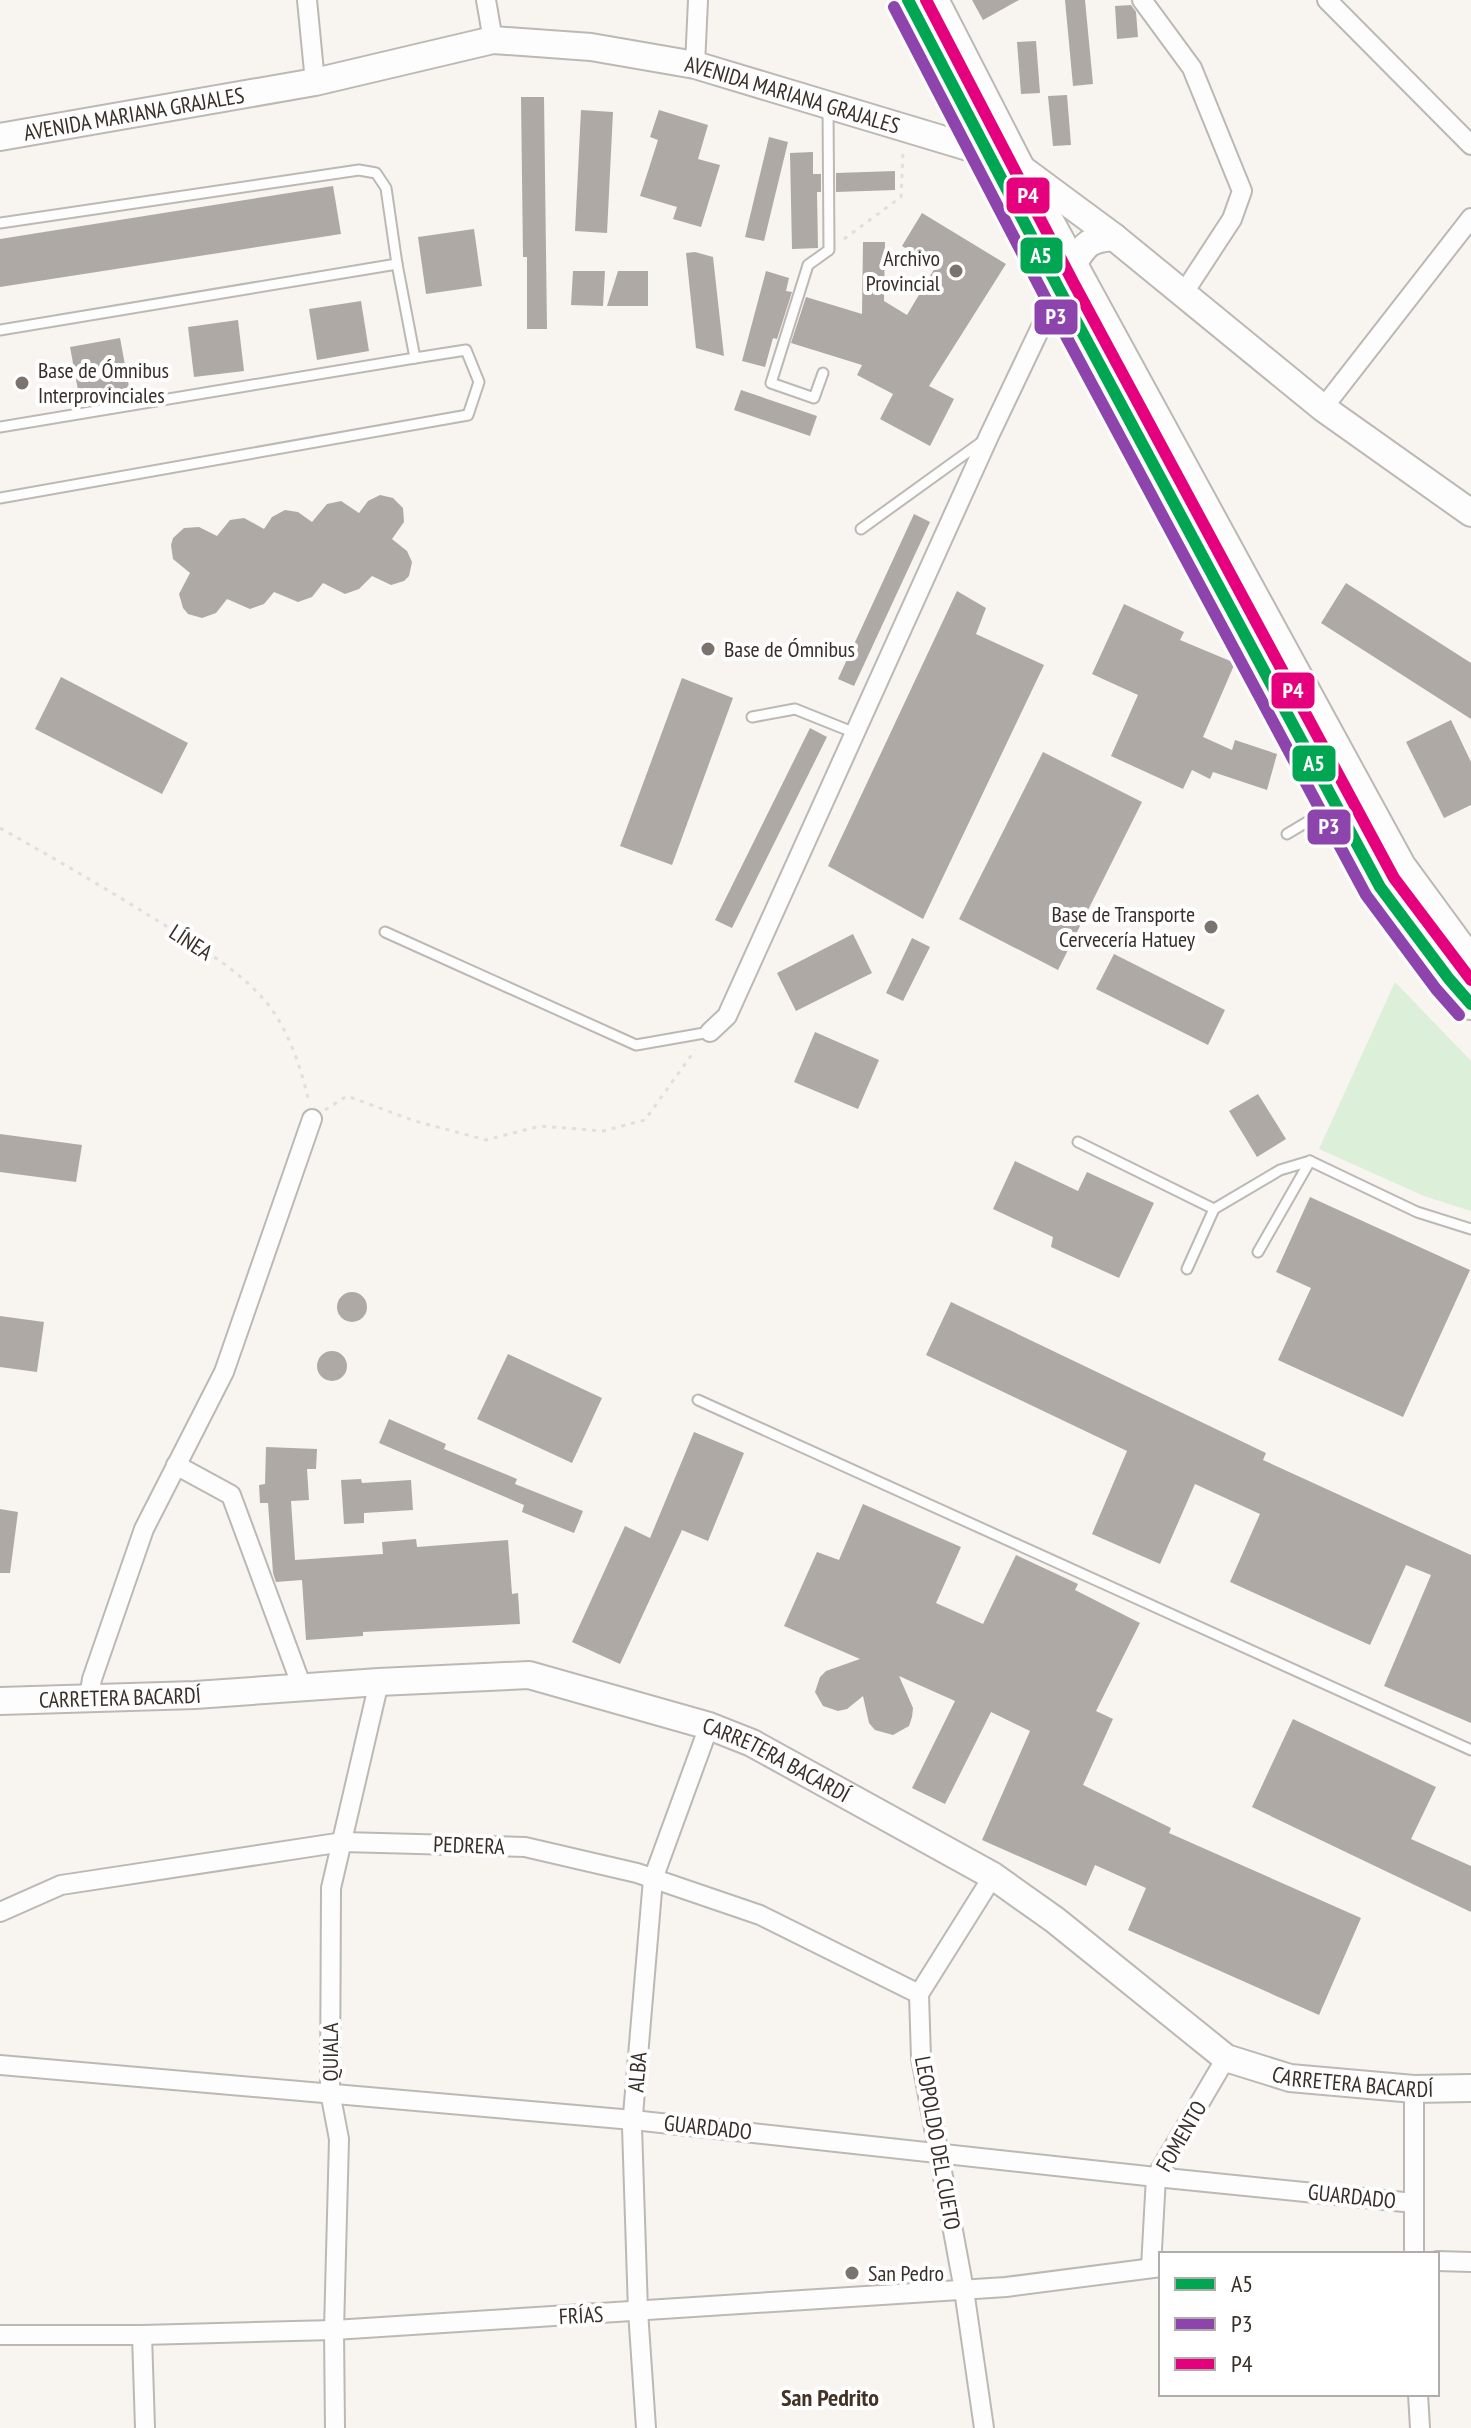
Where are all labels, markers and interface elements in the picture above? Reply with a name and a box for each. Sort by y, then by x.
street label: AVENIDA MARIANA GRAJALES [683,49,903,140]
street label: AVENIDA MARIANA GRAJALES [22,81,246,147]
line badge: P4 [1005,176,1051,215]
text: P4 [1017,181,1039,209]
line badge: A5 [1019,236,1064,275]
text: A5 [1029,241,1052,269]
place label: Archivo Provincial [866,244,941,297]
marker: Archivo Provincial [947,262,965,280]
line badge: P3 [1033,298,1079,336]
text: P3 [1045,302,1067,330]
place label: Base de Ómnibus Interprovinciales [38,356,169,409]
marker: Base de Ómnibus Interprovinciales [13,374,31,392]
place label: Base de Ómnibus [724,635,855,663]
marker: Base de Ómnibus [699,640,717,658]
line badge: P4 [1270,671,1316,710]
text: P4 [1282,676,1304,704]
line badge: A5 [1291,744,1337,783]
text: A5 [1302,749,1325,777]
line badge: P3 [1306,808,1352,846]
text: P3 [1318,812,1340,840]
place label: Base de Transporte Cervecería Hatuey [1051,900,1196,953]
street label: LÍNEA [164,918,218,967]
marker: Base de Transporte Cervecería Hatuey [1202,918,1220,936]
street label: CARRETERA BACARDÍ [39,1681,203,1714]
street label: CARRETERA BACARDÍ [700,1711,856,1809]
street label: PEDRERA [433,1830,506,1860]
street label: QUIALA [316,2022,344,2081]
street label: ALBA [621,2050,653,2093]
street label: LEOPOLDO DEL CUETO [909,2054,967,2232]
street label: CARRETERA BACARDÍ [1269,2059,1434,2103]
street label: FOMENTO [1149,2095,1213,2177]
street label: GUARDADO [663,2108,753,2146]
street label: GUARDADO [1307,2177,1397,2215]
legend [1159,2252,1439,2396]
place label: San Pedro [868,2259,944,2287]
marker: San Pedro [843,2264,861,2282]
text: A5 [1231,2268,1253,2299]
street label: FRÍAS [558,2300,604,2330]
text: P3 [1231,2308,1253,2339]
text: P4 [1231,2348,1253,2379]
district label: San Pedrito [781,2382,879,2413]

